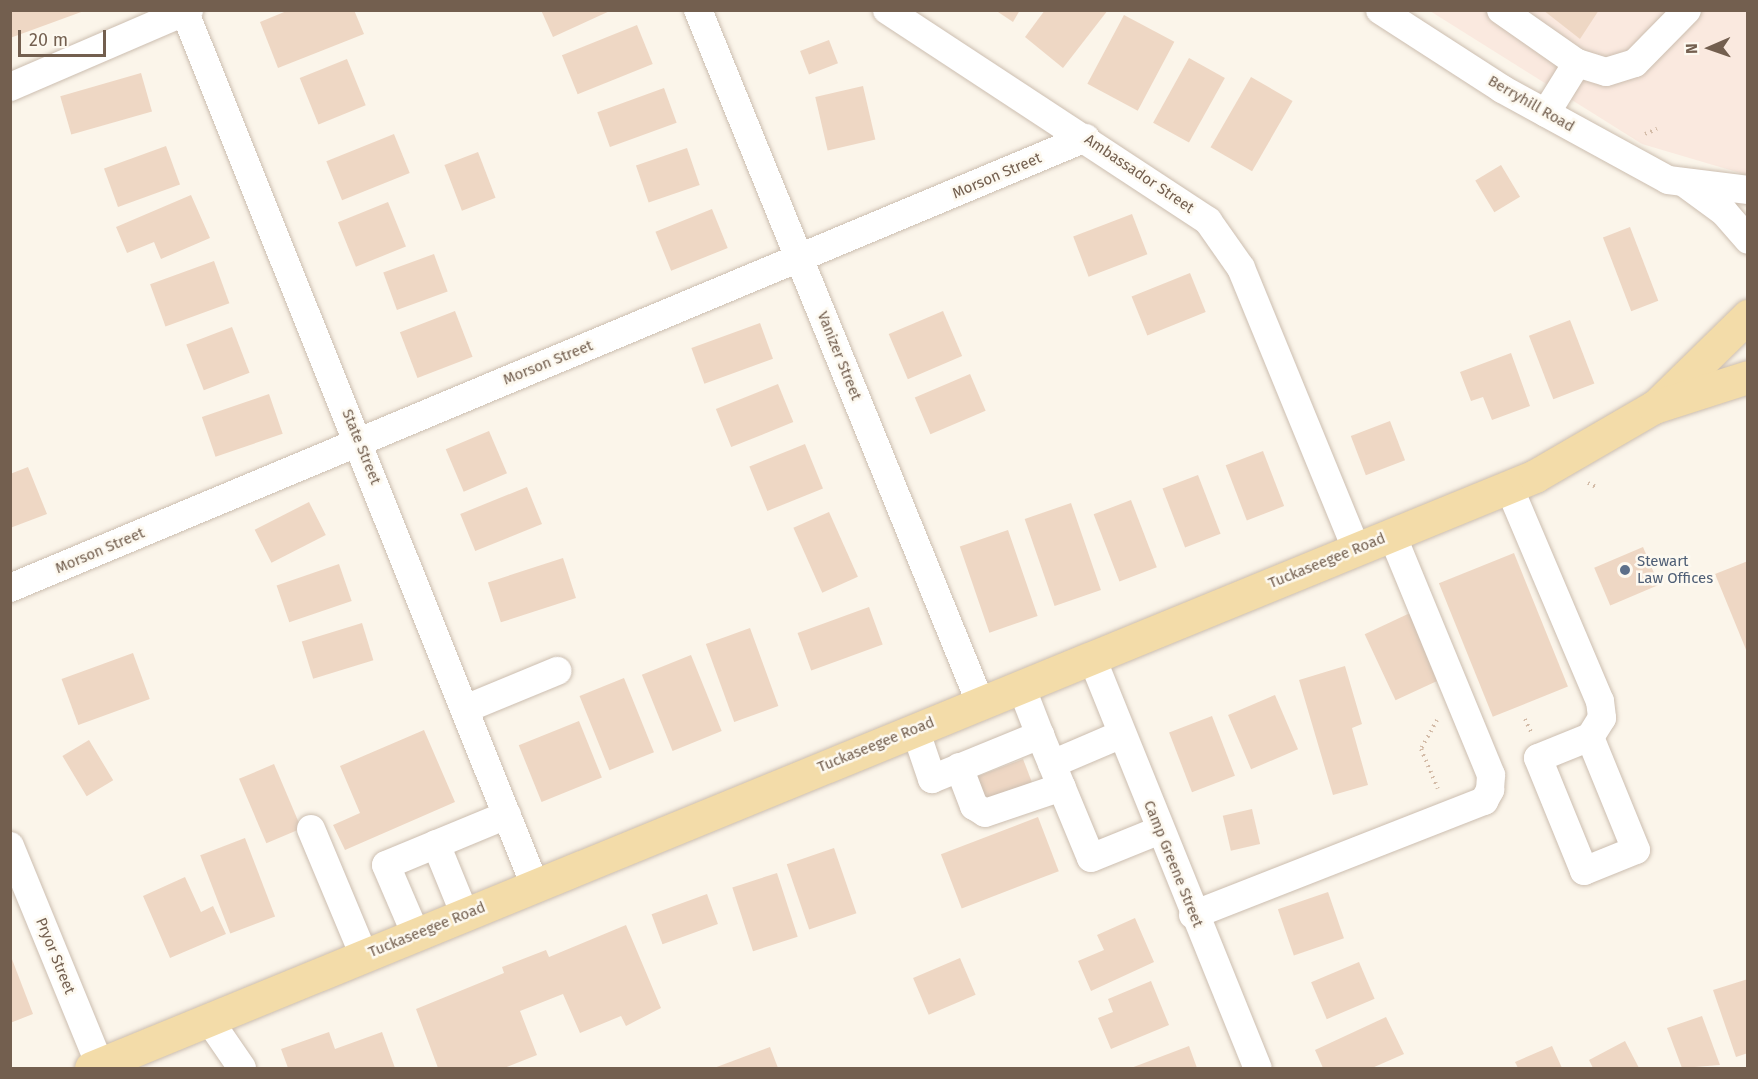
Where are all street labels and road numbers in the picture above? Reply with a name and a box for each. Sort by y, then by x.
street label: Berryhill Road [1485,72,1577,136]
street label: Ambassador Street [1081,131,1197,217]
street label: Morson Street [950,149,1044,203]
street label: Vanizer Street [813,309,865,403]
street label: Morson Street [500,337,596,389]
street label: State Street [338,407,384,487]
street label: Morson Street [53,524,147,578]
street label: Tuckaseegee Road [1266,529,1388,593]
street label: Tuckaseegee Road [815,713,937,777]
street label: Camp Greene Street [1139,798,1207,930]
street label: Tuckaseegee Road [366,898,488,962]
street label: Pryor Street [32,915,78,997]

